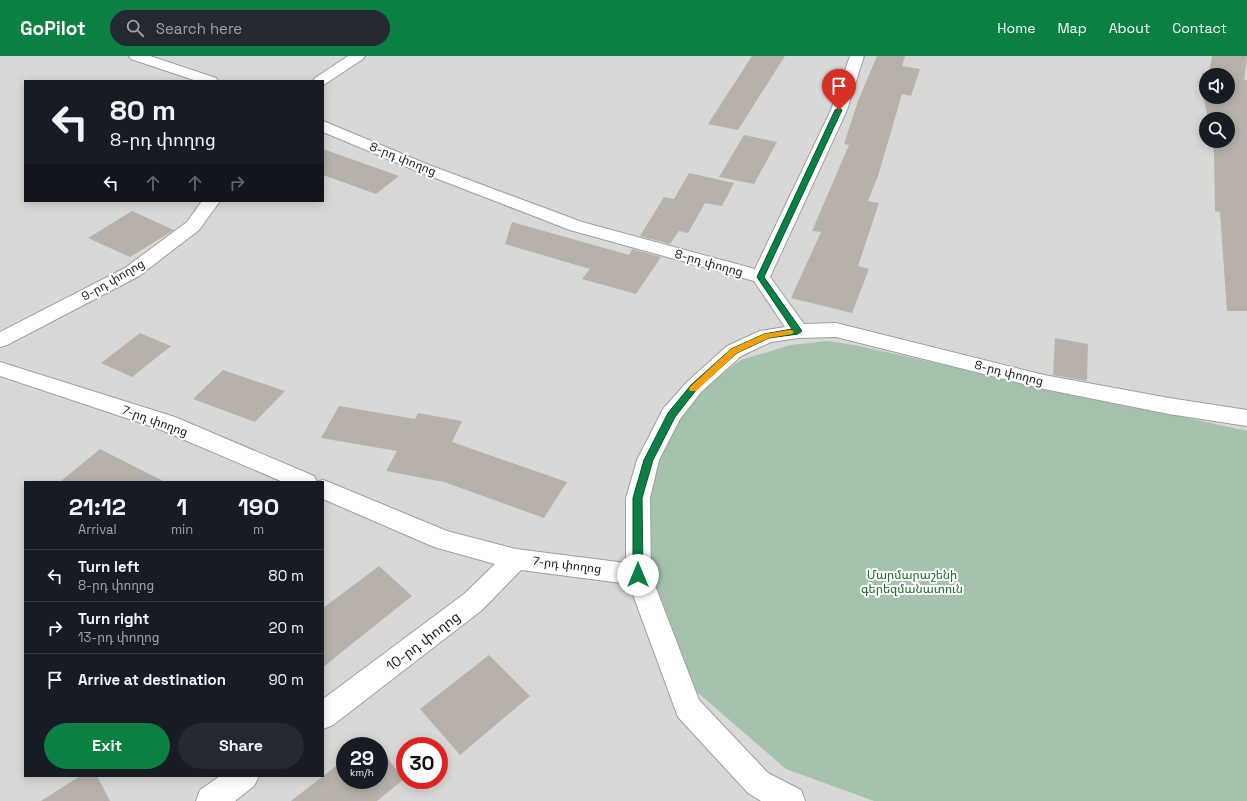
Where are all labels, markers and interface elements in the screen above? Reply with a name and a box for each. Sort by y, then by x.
search box [110,10,390,46]
text: GoPilot [20,16,86,41]
icon: search [124,17,146,39]
text: Search here [156,19,242,38]
text: Home [997,19,1035,37]
text: Map [1057,19,1087,37]
text: About [1109,19,1150,37]
text: Contact [1172,19,1227,37]
map controls [1199,68,1235,148]
button: sound [1199,68,1235,104]
pin [822,69,856,110]
icon: arrive [828,75,850,97]
text: 80 m [110,92,176,128]
icon: left [44,96,96,148]
button: search [1199,112,1235,148]
text: 8-րդ փողոց [110,128,216,151]
street label: 8-րդ փողոց [367,138,439,180]
icon: left [100,172,122,194]
icon: ahead [142,172,164,194]
icon: ahead [184,172,206,194]
icon: right [226,172,248,194]
street label: 8-րդ փողոց [673,246,745,280]
street label: 9-րդ փողոց [79,255,147,305]
street label: 8-րդ փողոց [973,357,1045,389]
street label: 7-րդ փողոց [120,402,190,440]
text: 21:12 [69,491,126,522]
text: 1 [177,491,187,522]
text: 190 [238,491,279,522]
text: Arrival [78,521,117,538]
text: min [171,521,193,538]
text: m [253,521,264,538]
street label: 7-րդ փողոց [532,553,602,577]
position arrow [617,554,659,596]
text: Turn left [78,557,140,576]
icon: left [44,565,66,587]
text: 80 m [268,566,304,585]
park label: Մարմարաշենի գերեզմանատուն [861,567,963,597]
text: 8-րդ փողոց [78,577,154,594]
street label: 10-րդ փողոց [382,607,464,675]
text: Turn right [78,609,149,628]
icon: right [44,617,66,639]
text: 20 m [269,618,304,637]
text: 13-րդ փողոց [78,629,160,646]
icon: arrive [44,669,66,691]
text: Arrive at destination [78,670,226,689]
text: 90 m [268,670,304,689]
button: Exit [44,723,170,769]
button: Share [178,723,304,769]
speed limit sign: 30 [396,737,448,789]
text: 29 [350,745,374,771]
text: km/h [350,766,374,779]

